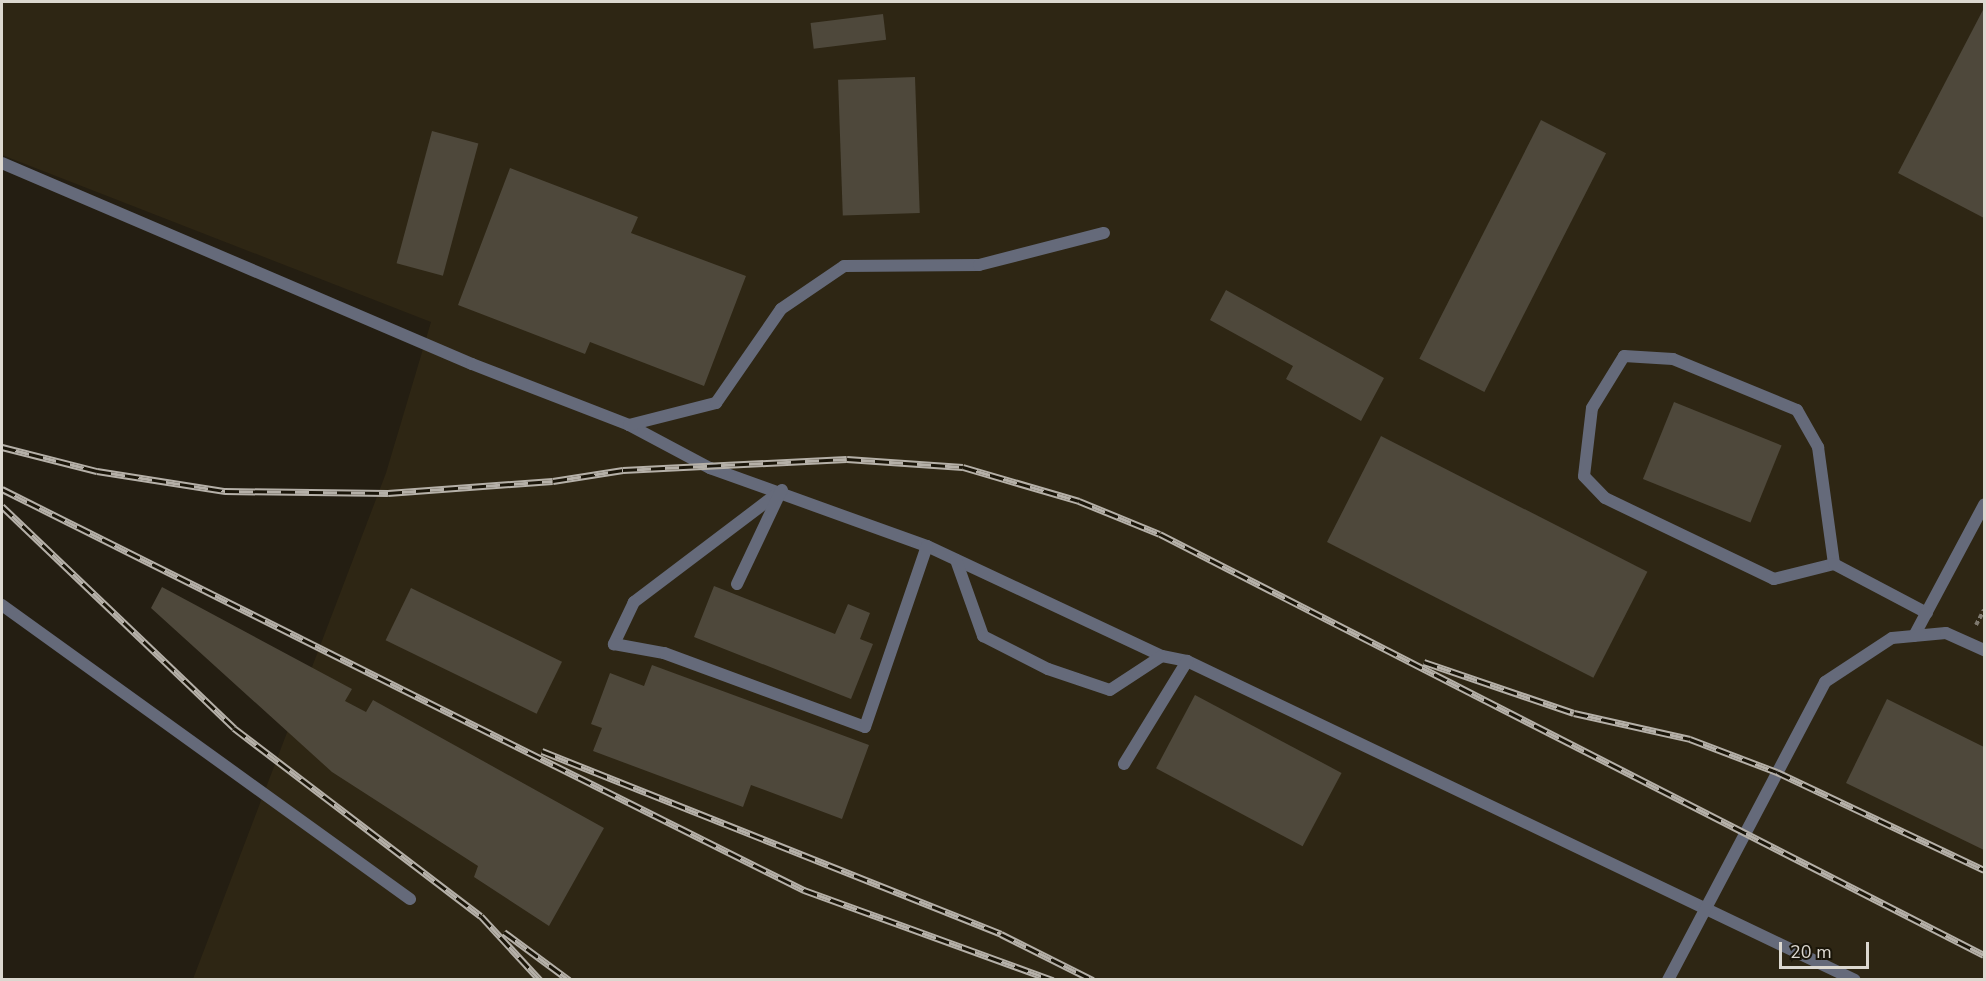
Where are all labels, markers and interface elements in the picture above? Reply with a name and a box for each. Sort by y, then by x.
scale bar [1782,930,1872,968]
text: 20 m [1790,940,1832,964]

